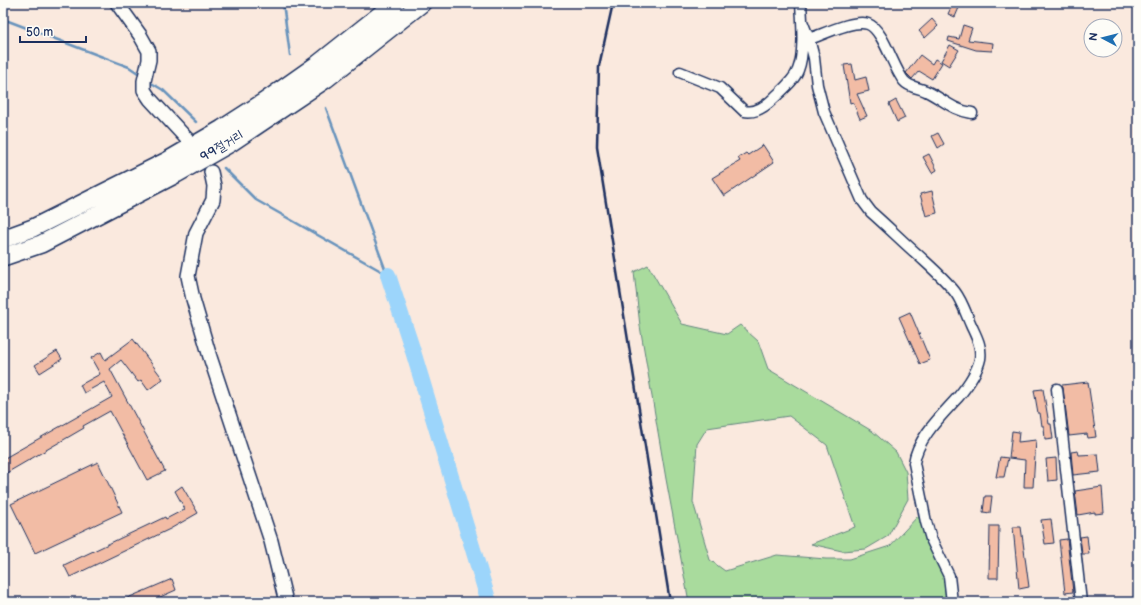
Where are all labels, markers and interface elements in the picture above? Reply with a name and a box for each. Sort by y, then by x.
scale bar [20,18,86,44]
north arrow [1083,18,1123,58]
text: 50 m [26,25,53,40]
text: N [1087,32,1101,42]
street label: 9·9절거리 [197,127,247,165]

